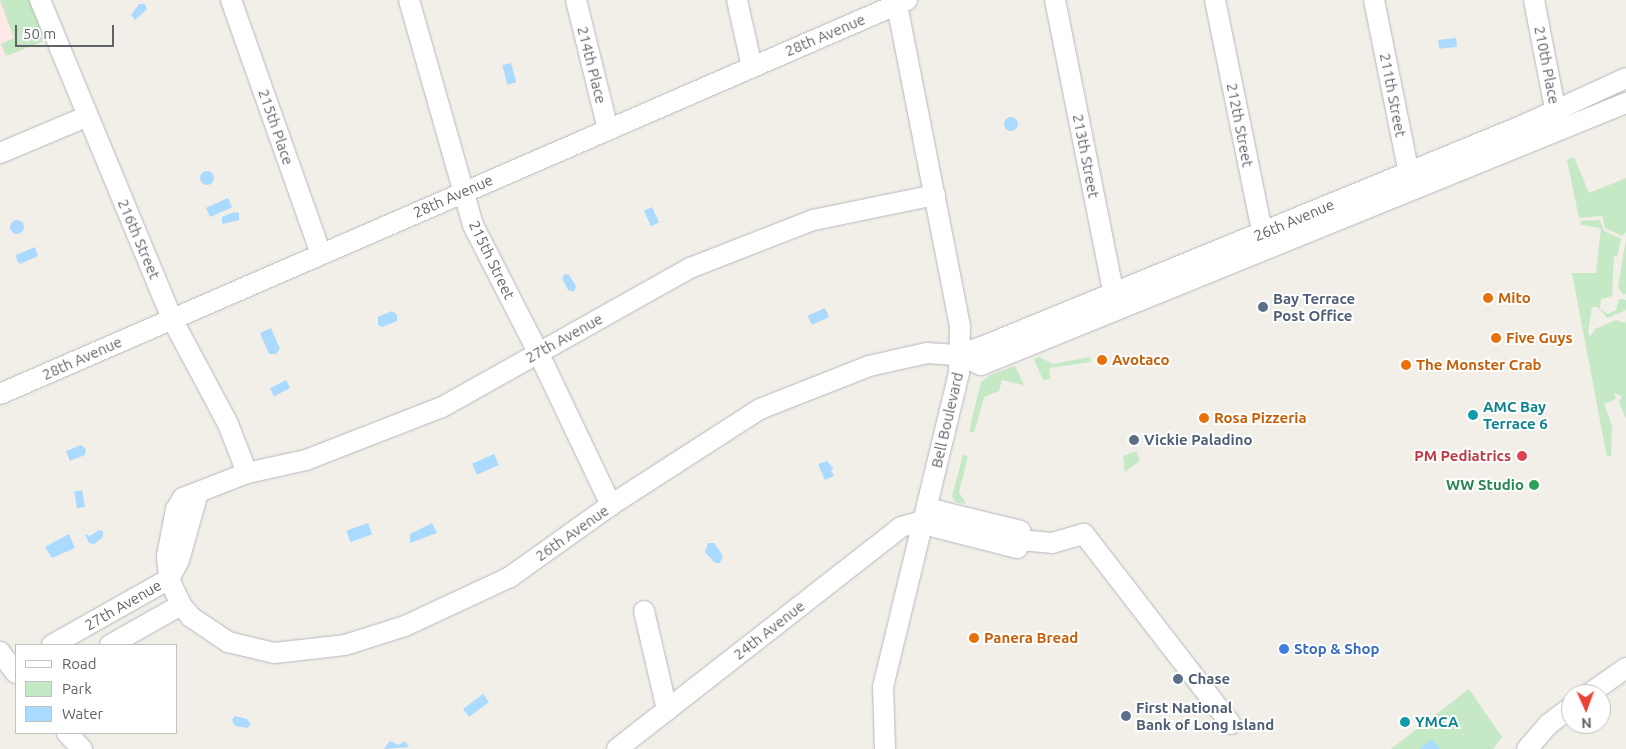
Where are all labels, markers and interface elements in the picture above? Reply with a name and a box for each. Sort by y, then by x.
street label: 28th Avenue [782,10,868,60]
scale bar [18,15,116,47]
street label: 214th Place [574,24,610,106]
street label: 210th Place [1531,24,1563,106]
text: 50 m [23,25,56,42]
street label: 211th Street [1376,51,1410,139]
street label: 212th Street [1223,81,1257,169]
street label: 215th Place [255,87,297,167]
street label: 213th Street [1069,112,1103,200]
street label: 28th Avenue [410,170,496,222]
street label: 26th Avenue [1251,195,1337,245]
street label: 216th Street [114,196,164,282]
street label: 215th Street [465,218,519,302]
place label: Bay Terrace Post Office [1273,289,1355,324]
place label: Mito [1498,289,1531,307]
marker: Mito [1482,292,1494,304]
marker: Bay Terrace Post Office [1257,301,1269,313]
street label: 27th Avenue [522,309,606,367]
place label: Five Guys [1506,329,1572,347]
street label: 28th Avenue [39,332,125,384]
marker: Five Guys [1490,332,1502,344]
place label: Avotaco [1112,351,1169,369]
marker: Avotaco [1096,354,1108,366]
place label: The Monster Crab [1416,356,1542,374]
marker: The Monster Crab [1400,359,1412,371]
street label: Bell Boulevard [927,370,967,470]
place label: AMC Bay Terrace 6 [1483,397,1548,432]
place label: Rosa Pizzeria [1214,409,1307,427]
marker: AMC Bay Terrace 6 [1467,409,1479,421]
marker: Rosa Pizzeria [1198,412,1210,424]
place label: Vickie Paladino [1144,431,1253,449]
marker: Vickie Paladino [1128,434,1140,446]
place label: PM Pediatrics [1414,447,1511,465]
marker: PM Pediatrics [1515,449,1529,463]
place label: WW Studio [1446,476,1524,494]
marker: WW Studio [1528,479,1540,491]
street label: 26th Avenue [532,501,612,565]
street label: 27th Avenue [82,576,164,634]
street label: 24th Avenue [730,597,808,663]
place label: Panera Bread [984,629,1078,647]
marker: Panera Bread [968,632,980,644]
place label: Stop & Shop [1294,640,1380,658]
marker: Stop & Shop [1278,643,1290,655]
legend [15,644,178,734]
text: Road [62,655,97,672]
place label: Chase [1188,670,1230,688]
marker: Chase [1172,673,1184,685]
text: Park [62,680,92,697]
north arrow [1561,684,1611,734]
place label: First National Bank of Long Island [1136,698,1274,733]
text: Water [62,705,103,722]
marker: First National Bank of Long Island [1120,710,1132,722]
place label: YMCA [1415,713,1458,731]
text: N [1581,715,1592,731]
marker: YMCA [1399,716,1411,728]

